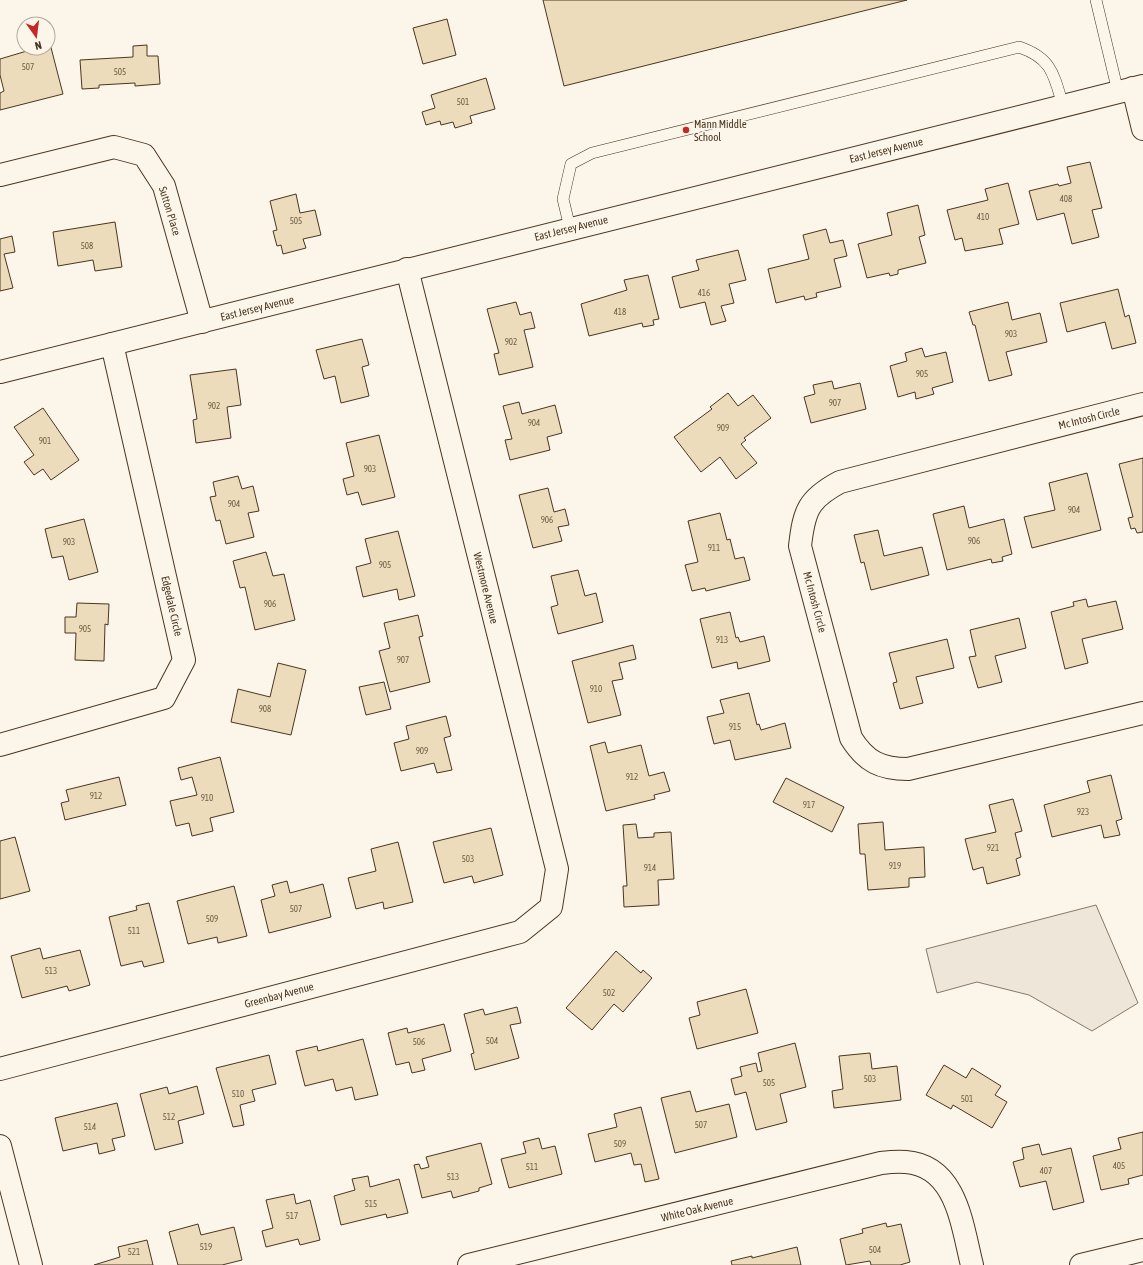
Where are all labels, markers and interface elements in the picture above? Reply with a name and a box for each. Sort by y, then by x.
north arrow [16,16,56,56]
text: N [34,39,43,52]
house number: 507 [22,62,34,72]
house number: 505 [114,67,126,77]
house number: 501 [457,97,469,107]
place label: Mann Middle School [694,118,747,143]
marker: Mann Middle School [681,125,691,135]
street label: East Jersey Avenue [848,135,924,165]
street label: Sutton Place [157,185,183,237]
house number: 408 [1060,194,1072,204]
house number: 410 [977,212,989,222]
street label: East Jersey Avenue [533,213,609,243]
house number: 505 [290,216,302,226]
house number: 508 [81,241,93,251]
house number: 416 [698,288,710,298]
street label: East Jersey Avenue [219,293,295,323]
house number: 418 [614,307,626,317]
house number: 903 [1005,329,1017,339]
house number: 902 [505,337,517,347]
house number: 905 [916,369,928,379]
house number: 907 [829,398,841,408]
house number: 902 [208,401,220,411]
street label: Mc Intosh Circle [1057,405,1121,431]
house number: 904 [528,418,540,428]
house number: 909 [717,423,729,433]
house number: 901 [39,436,51,446]
house number: 903 [364,464,376,474]
house number: 904 [228,499,240,509]
house number: 904 [1068,505,1080,515]
house number: 906 [541,515,553,525]
house number: 906 [968,536,980,546]
house number: 903 [63,537,75,547]
house number: 911 [708,543,720,553]
street label: Westmore Avenue [471,551,501,625]
house number: 905 [379,560,391,570]
street label: Mc Intosh Circle [801,570,829,634]
street label: Edgedale Circle [159,575,185,637]
house number: 906 [264,599,276,609]
house number: 905 [79,624,91,634]
house number: 913 [716,635,728,645]
house number: 907 [397,655,409,665]
house number: 910 [590,684,602,694]
house number: 908 [259,704,271,714]
house number: 915 [729,722,741,732]
house number: 909 [416,746,428,756]
house number: 912 [626,772,638,782]
house number: 912 [90,791,102,801]
house number: 910 [201,793,213,803]
house number: 917 [803,800,815,810]
house number: 923 [1077,807,1089,817]
house number: 921 [987,843,999,853]
house number: 503 [462,854,474,864]
house number: 919 [889,861,901,871]
house number: 914 [644,863,656,873]
house number: 507 [290,904,302,914]
house number: 509 [206,914,218,924]
house number: 511 [128,926,140,936]
house number: 513 [45,966,57,976]
street label: Greenbay Avenue [243,980,315,1010]
house number: 502 [603,988,615,998]
house number: 504 [486,1036,498,1046]
house number: 506 [413,1037,425,1047]
house number: 503 [864,1074,876,1084]
house number: 505 [763,1078,775,1088]
house number: 510 [232,1089,244,1099]
house number: 501 [961,1094,973,1104]
house number: 512 [163,1112,175,1122]
house number: 507 [695,1120,707,1130]
house number: 514 [84,1122,96,1132]
house number: 509 [614,1139,626,1149]
house number: 405 [1113,1161,1125,1171]
house number: 511 [526,1162,538,1172]
house number: 407 [1040,1166,1052,1176]
house number: 513 [447,1172,459,1182]
street label: White Oak Avenue [660,1194,734,1224]
house number: 515 [365,1199,377,1209]
house number: 517 [286,1211,298,1221]
house number: 519 [200,1242,212,1252]
house number: 504 [869,1245,881,1255]
house number: 521 [128,1247,140,1257]

